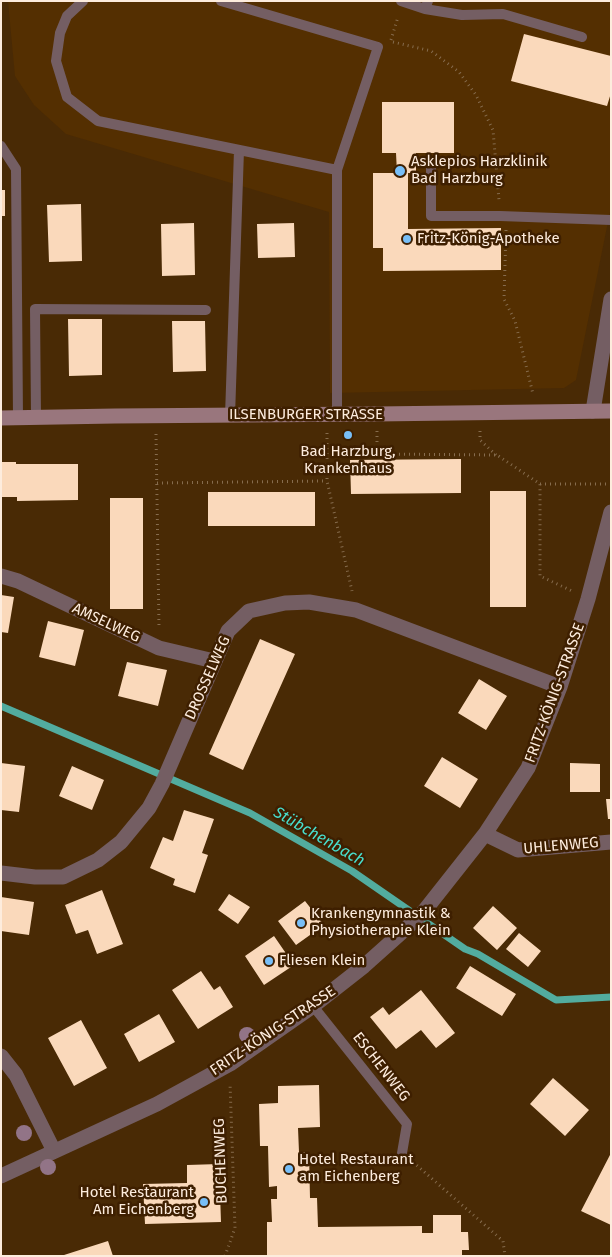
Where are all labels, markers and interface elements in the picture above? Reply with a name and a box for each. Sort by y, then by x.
place label: Asklepios Harzklinik Bad Harzburg [411,153,547,188]
marker: Asklepios Harzklinik Bad Harzburg [393,164,407,178]
place label: Fritz-König-Apotheke [417,230,560,248]
marker: Fritz-König-Apotheke [401,233,413,245]
street label: ILSENBURGER STRASSE [229,406,383,424]
marker: Bad Harzburg, Krankenhaus [342,429,354,441]
place label: Bad Harzburg, Krankenhaus [300,443,396,478]
street label: AMSELWEG [69,599,143,647]
street label: FRITZ-KÖNIG-STRASSE [521,621,589,765]
street label: DROSSELWEG [182,633,234,723]
water label: Stübchenbach [270,803,368,871]
street label: UHLENWEG [523,834,599,858]
place label: Krankengymnastik & Physiotherapie Klein [311,905,451,940]
marker: Krankengymnastik & Physiotherapie Klein [295,917,307,929]
place label: Fliesen Klein [279,952,365,970]
marker: Fliesen Klein [263,955,275,967]
street label: FRITZ-KÖNIG-STRASSE [207,982,339,1080]
street label: ESCHENWEG [348,1029,414,1105]
street label: BUCHENWEG [211,1118,231,1204]
place label: Hotel Restaurant am Eichenberg [299,1151,414,1186]
marker: Hotel Restaurant am Eichenberg [283,1163,295,1175]
place label: Hotel Restaurant Am Eichenberg [79,1184,194,1219]
marker: Hotel Restaurant Am Eichenberg [198,1196,210,1208]

